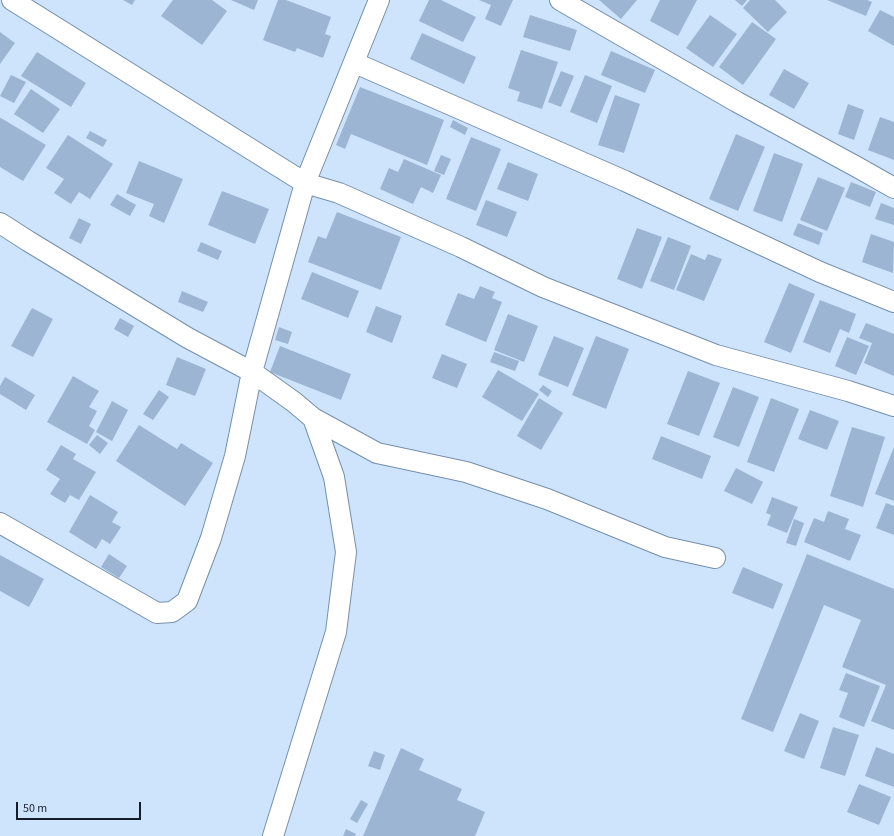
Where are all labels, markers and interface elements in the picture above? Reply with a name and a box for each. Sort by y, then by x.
scale bar [18,794,143,820]
text: 50 m [23,800,47,817]

